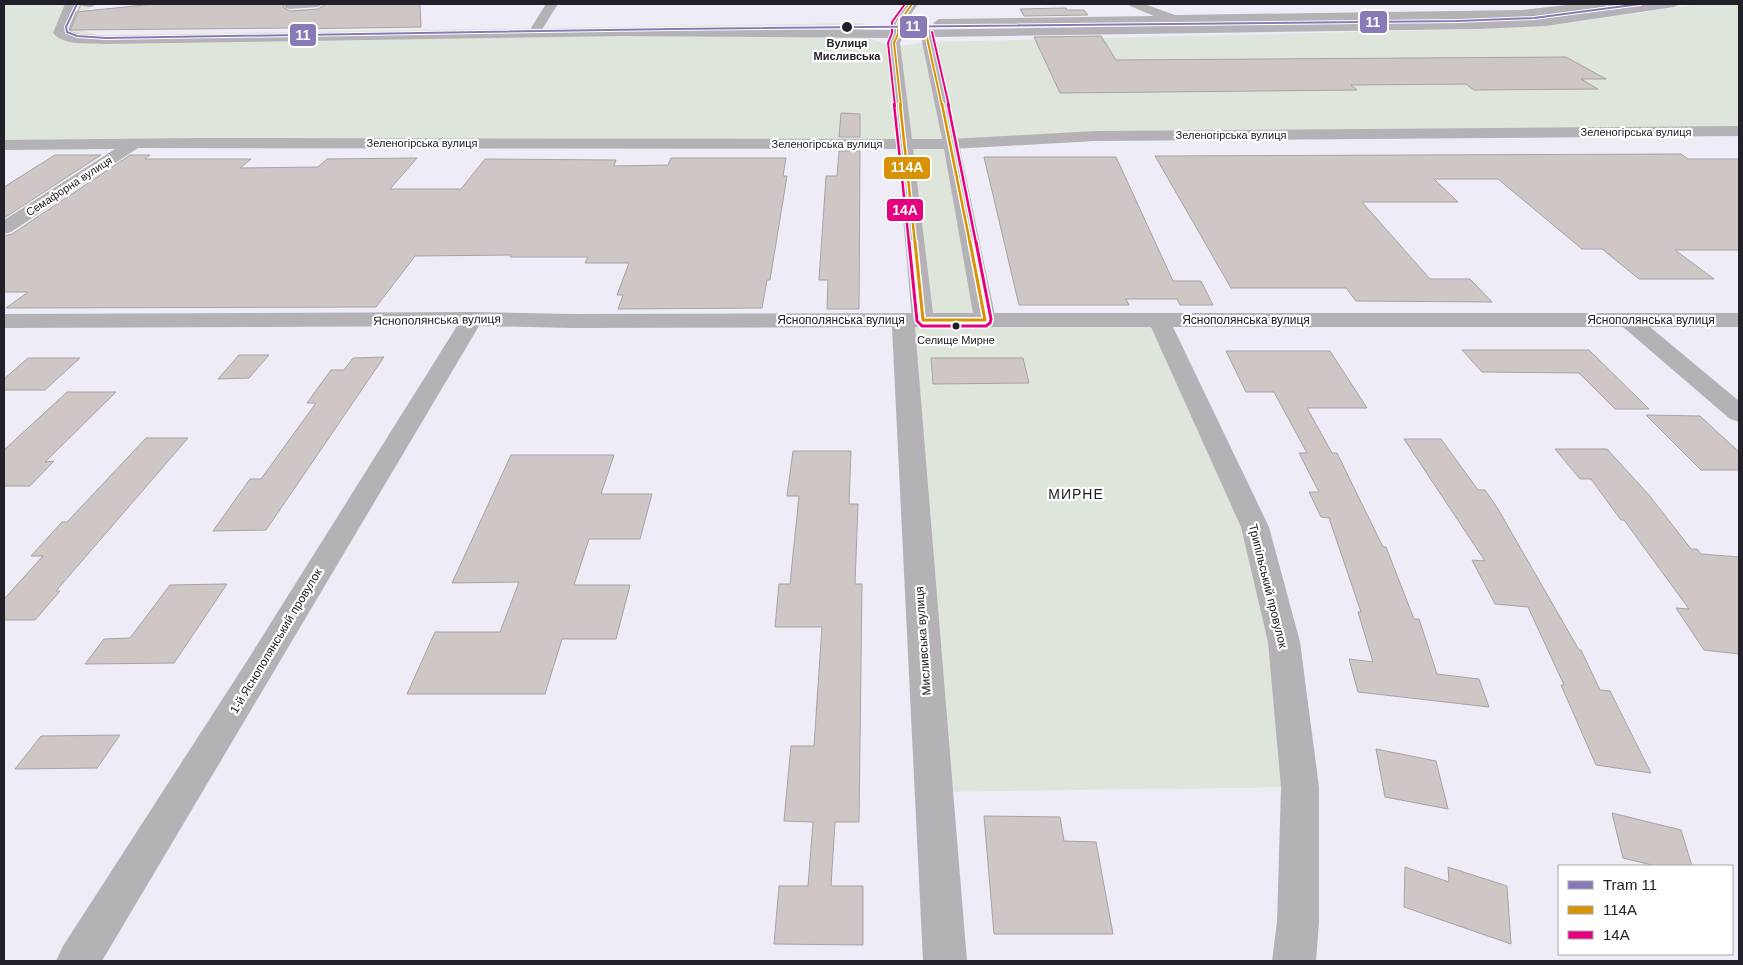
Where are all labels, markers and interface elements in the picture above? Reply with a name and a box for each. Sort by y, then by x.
line badge: 11 [1359,10,1388,34]
text: 11 [1366,14,1381,30]
line badge: 11 [899,15,928,39]
text: 11 [906,18,921,34]
marker: Вулиця Мисливська [840,20,854,34]
line badge: 11 [289,23,317,47]
text: 11 [296,27,311,43]
place label: Вулиця Мисливська [814,37,881,62]
street label: Зеленогірська вулиця [1581,126,1691,138]
street label: Зеленогірська вулиця [1176,129,1286,141]
street label: Зеленогірська вулиця [367,137,477,149]
street label: Зеленогірська вулиця [772,138,882,150]
street label: Семафорна вулиця [24,154,114,218]
line badge: 114А [883,156,931,180]
text: 114А [891,159,923,175]
line badge: 14А [886,198,924,222]
text: 14А [892,202,918,218]
street label: Яснополянська вулиця [373,312,501,328]
street label: Яснополянська вулиця [777,313,905,327]
street label: Яснополянська вулиця [1182,313,1310,327]
street label: Яснополянська вулиця [1587,313,1715,327]
marker: Селище Мирне [951,321,961,331]
place label: Селище Мирне [917,334,995,346]
district label: МИРНЕ [1048,486,1104,502]
street label: Трипільський провулок [1246,522,1290,650]
street label: 1-й Яснополянський провулок [227,565,325,716]
street label: Мисливська вулиця [912,586,934,696]
legend [1558,865,1733,955]
text: Tram 11 [1603,876,1657,893]
text: 114А [1603,901,1637,918]
text: 14А [1603,926,1630,943]

